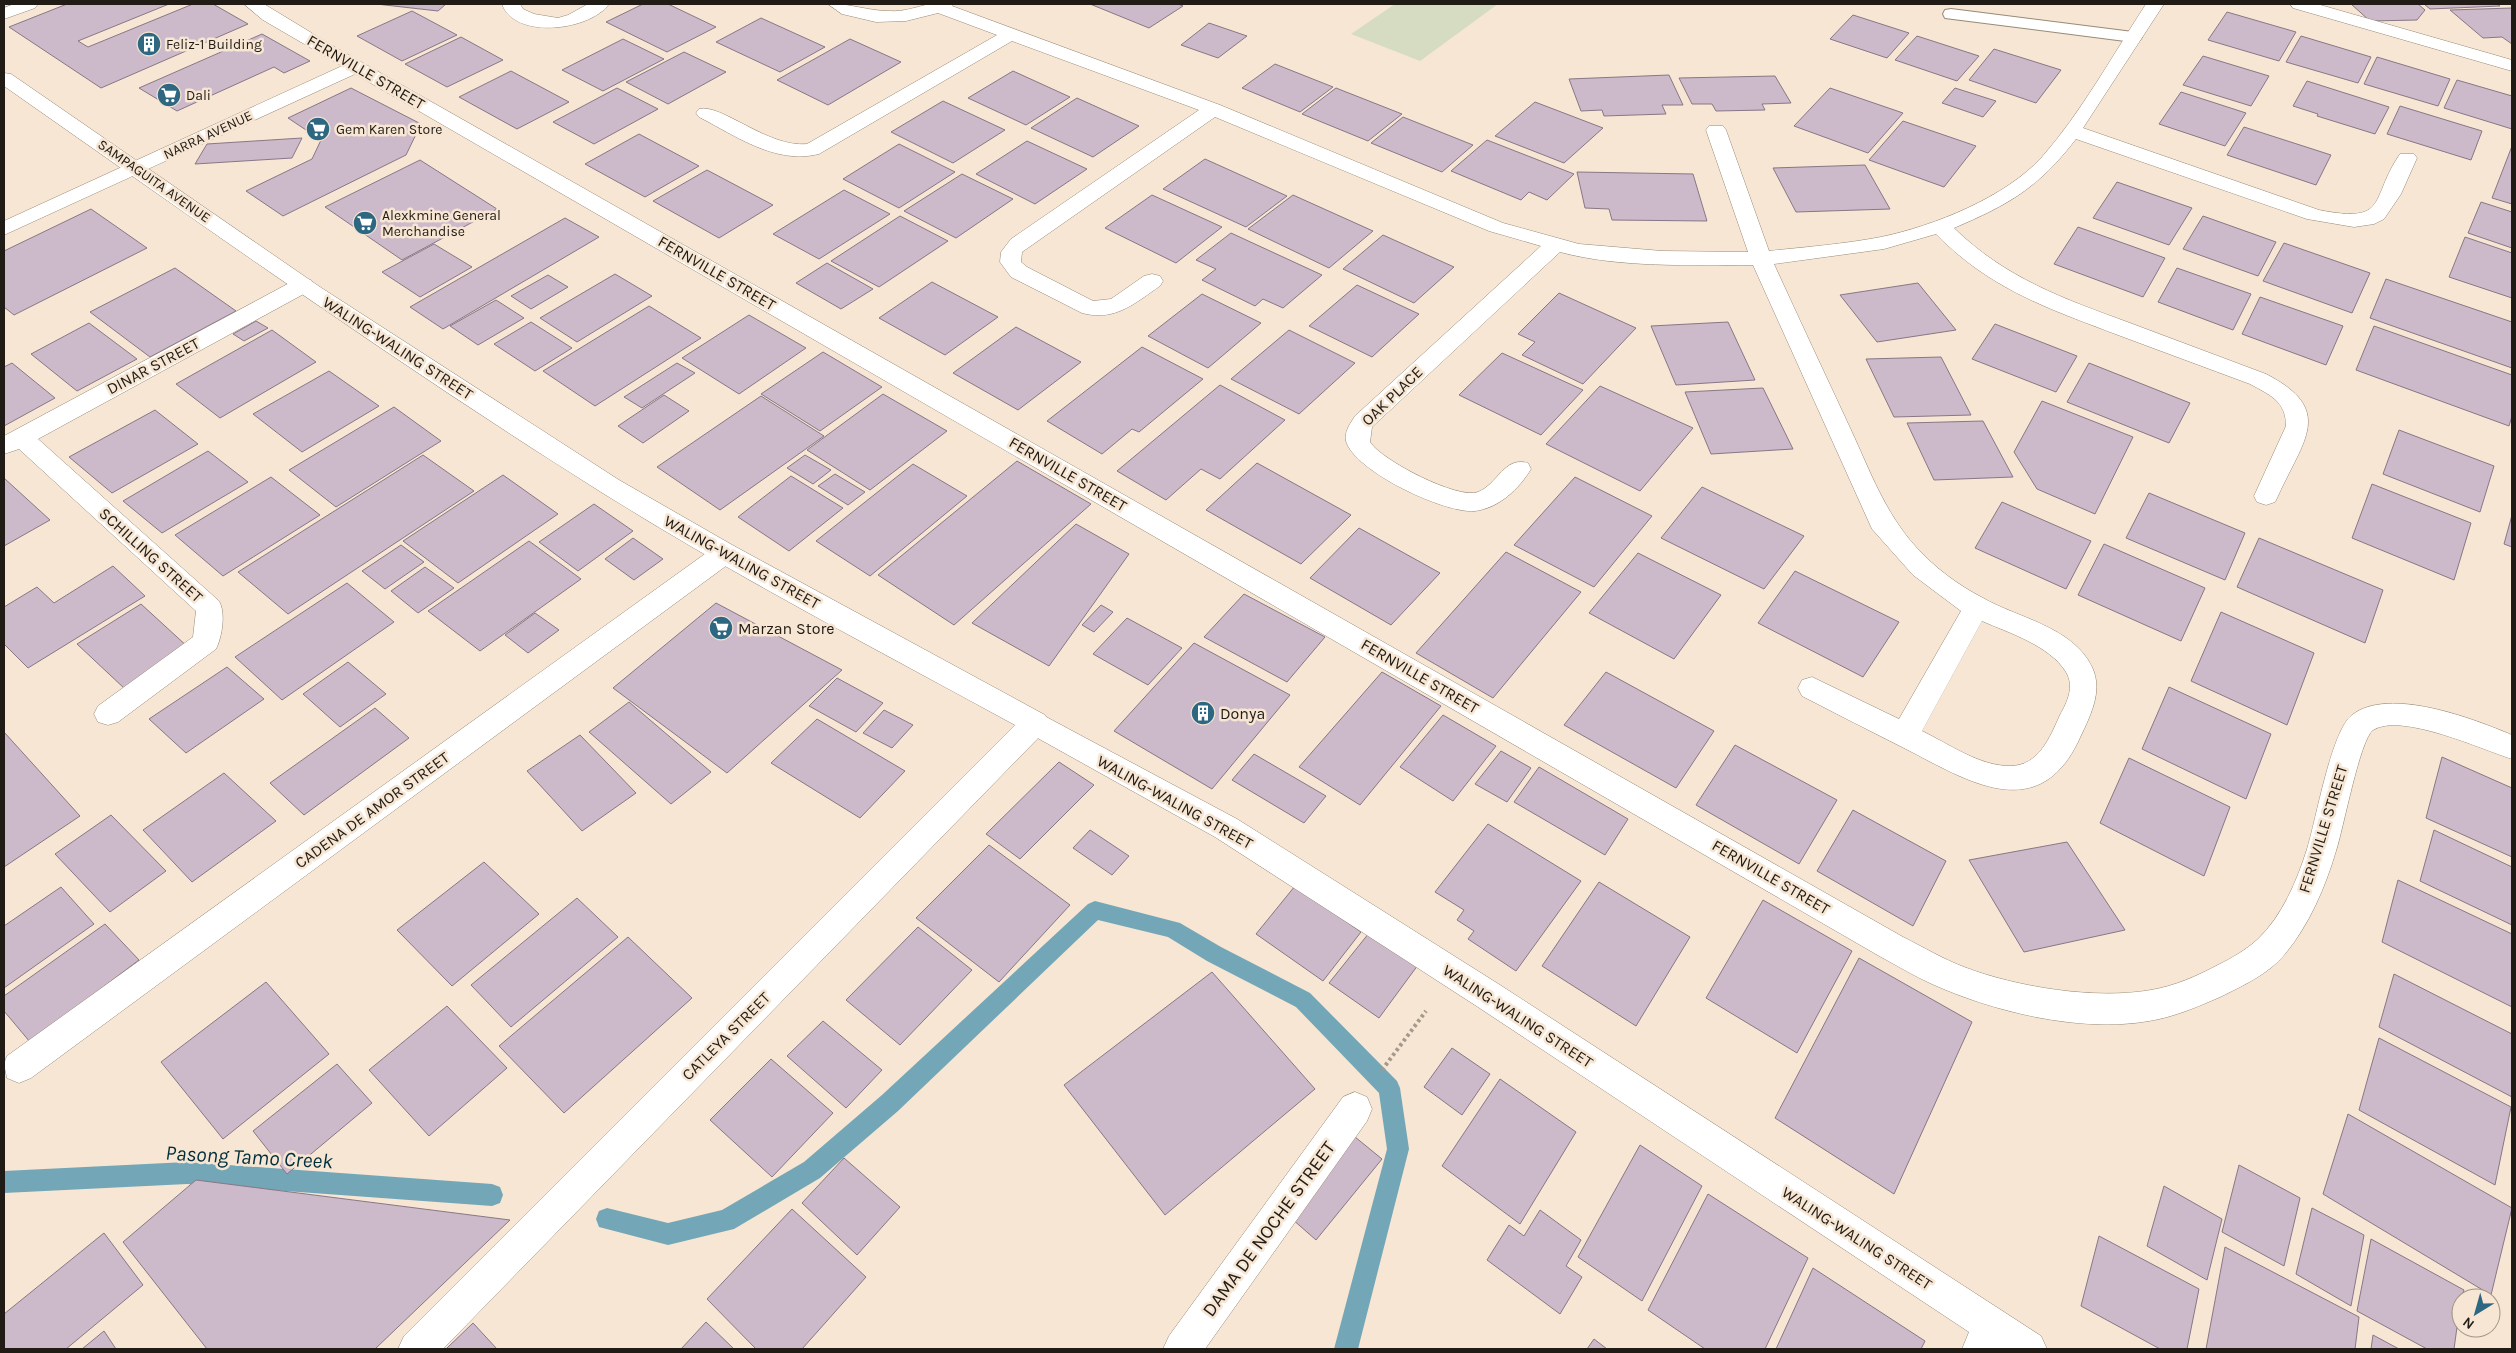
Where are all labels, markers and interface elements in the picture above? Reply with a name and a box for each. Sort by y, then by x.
building icon: Feliz-1 Building [136,31,162,57]
street label: FERNVILLE STREET [304,31,428,113]
place label: Feliz-1 Building [166,36,262,53]
supermarket icon: Dali [156,82,182,108]
place label: Dali [186,87,211,104]
street label: NARRA AVENUE [161,107,255,163]
supermarket icon: Gem Karen Store [305,116,331,142]
place label: Gem Karen Store [336,121,443,138]
street label: SAMPAGUITA AVENUE [94,136,214,226]
place label: Alexkmine General Merchandise [382,207,501,240]
supermarket icon: Alexkmine General Merchandise [352,210,378,236]
street label: FERNVILLE STREET [655,232,779,314]
street label: WALING-WALING STREET [319,292,477,404]
street label: DINAR STREET [103,334,203,398]
street label: OAK PLACE [1358,362,1426,430]
street label: FERNVILLE STREET [1006,433,1130,515]
street label: SCHILLING STREET [95,504,207,606]
street label: WALING-WALING STREET [661,511,823,613]
supermarket icon: Marzan Store [708,615,734,641]
place label: Marzan Store [738,619,834,638]
street label: FERNVILLE STREET [1358,635,1482,717]
building icon: Donya [1190,700,1216,726]
place label: Donya [1220,704,1265,723]
street label: CADENA DE AMOR STREET [291,748,453,872]
street label: WALING-WALING STREET [1094,751,1256,853]
street label: FERNVILLE STREET [2294,763,2352,895]
street label: FERNVILLE STREET [1709,836,1833,918]
street label: WALING-WALING STREET [1439,960,1597,1072]
street label: CATLEYA STREET [678,988,774,1084]
street label: DAMA DE NOCHE STREET [1198,1137,1340,1321]
water label: Pasong Tamo Creek [165,1141,334,1173]
street label: WALING-WALING STREET [1778,1182,1936,1294]
north arrow [2451,1288,2501,1338]
text: N [2459,1313,2478,1333]

